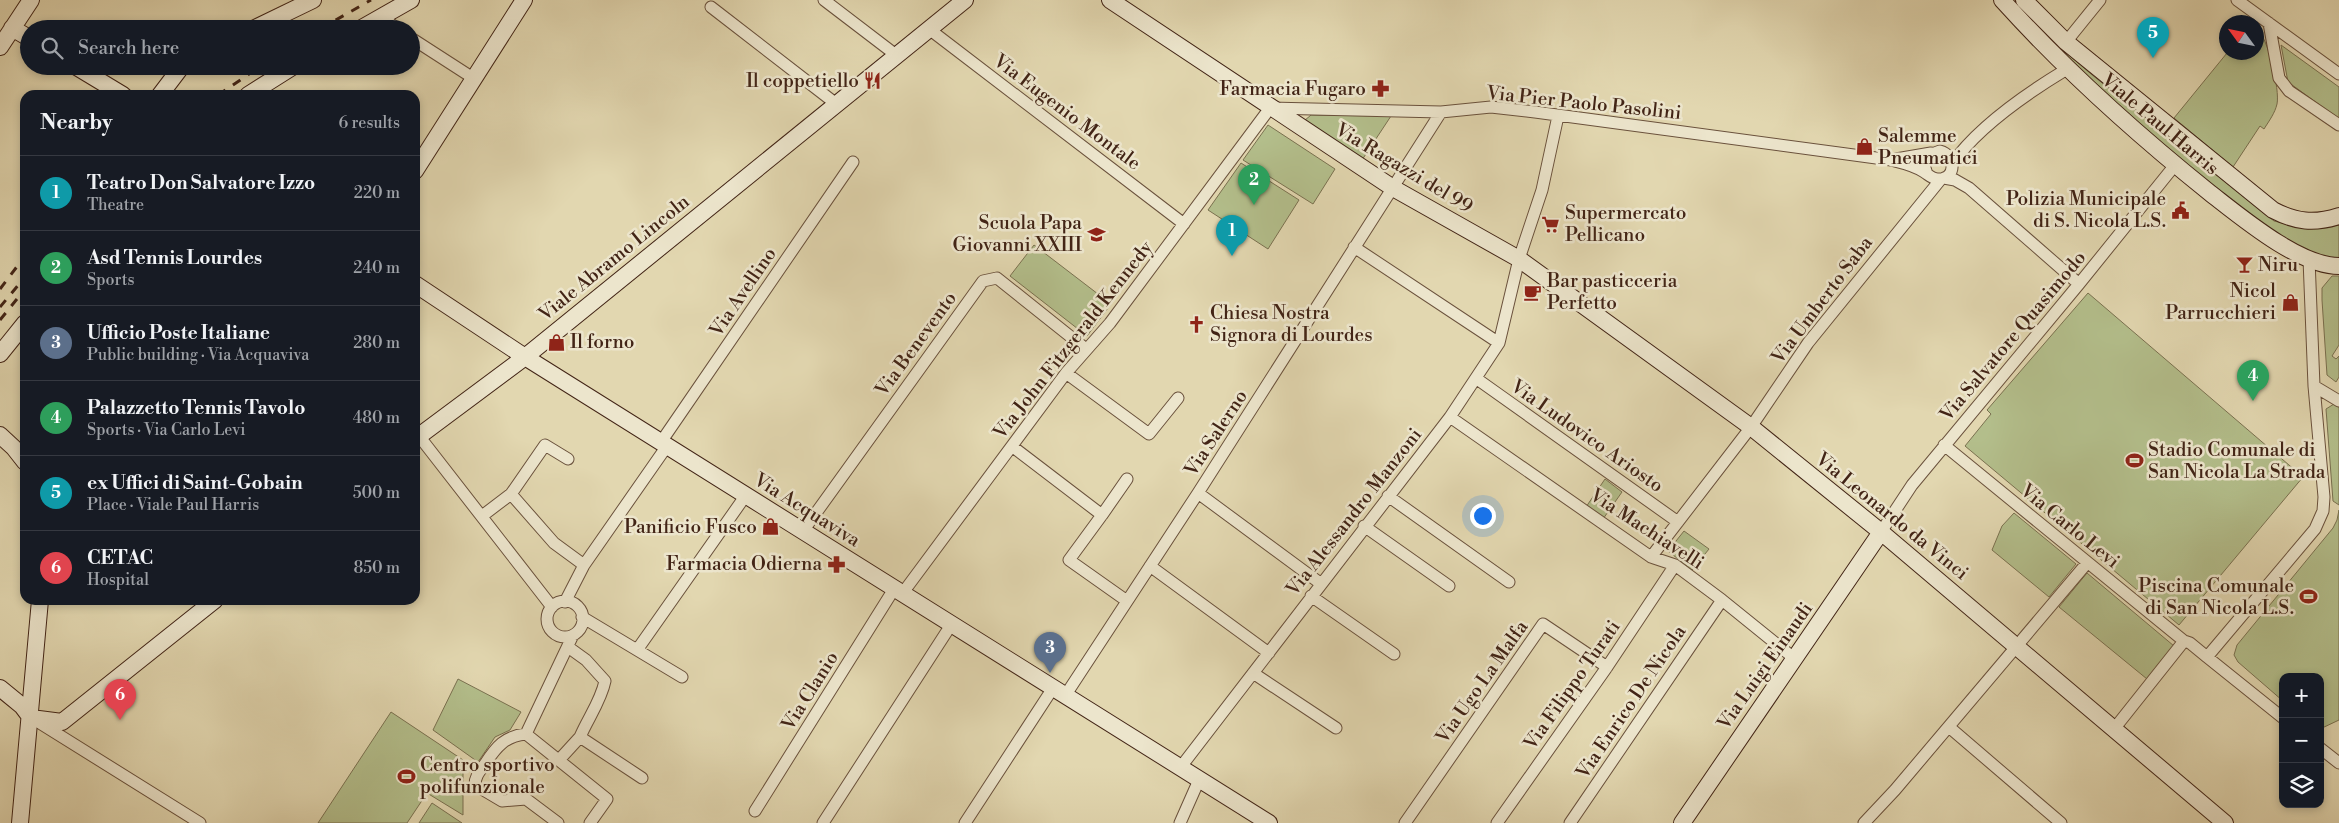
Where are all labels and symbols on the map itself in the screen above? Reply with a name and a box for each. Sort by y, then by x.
north arrow [2219,15,2264,60]
pin: 5 [2137,17,2169,58]
street label: Via Eugenio Montale [988,48,1145,175]
street label: Viale Paul Harris [2096,67,2224,180]
place label: Il coppetiello [746,69,859,93]
restaurant icon: Il coppetiello [863,71,883,91]
place label: Farmacia Fugaro [1220,77,1366,101]
pharmacy icon: Farmacia Fugaro [1370,79,1390,99]
street label: Via Pier Paolo Pasolini [1484,81,1683,125]
street label: Via Ragazzi del 99 [1330,117,1477,219]
place label: Salemme Pneumatici [1878,124,1978,170]
shop icon: Salemme Pneumatici [1854,137,1874,157]
pin: 2 [1238,164,1270,205]
place label: Polizia Municipale di S. Nicola L.S. [2006,187,2166,233]
street label: Viale Abramo Lincoln [533,190,694,327]
public building icon: Polizia Municipale di S. Nicola L.S. [2170,200,2190,220]
place label: Supermercato Pellicano [1565,201,1687,247]
place label: Scuola Papa Giovanni XXIII [952,211,1082,257]
supermarket icon: Supermercato Pellicano [1541,214,1561,234]
pin: 1 [1216,215,1248,256]
school or university icon: Scuola Papa Giovanni XXIII [1086,224,1106,244]
street label: Via Umberto Saba [1766,231,1878,369]
street label: Via John Fitzgerald Kennedy [988,235,1158,445]
street label: Via Avellino [704,243,782,342]
street label: Via Salvatore Quasimodo [1934,246,2091,427]
place label: Niru [2258,253,2298,277]
bar icon: Niru [2234,255,2254,275]
place label: Bar pasticceria Perfetto [1546,269,1678,315]
place label: Nicol Parrucchieri [2165,279,2276,325]
cafe icon: Bar pasticceria Perfetto [1523,282,1543,302]
street label: Via Benevento [869,287,962,402]
shop icon: Nicol Parrucchieri [2280,292,2300,312]
place label: Chiesa Nostra Signora di Lourdes [1210,301,1373,347]
church icon: Chiesa Nostra Signora di Lourdes [1186,314,1206,334]
place label: Il forno [570,330,634,354]
shop icon: Il forno [546,332,566,352]
pin: 4 [2237,360,2269,401]
street label: Via Ludovico Ariosto [1505,374,1668,498]
street label: Via Salerno [1179,385,1253,482]
street label: Via Alessandro Manzoni [1280,423,1427,602]
place label: Stadio Comunale di San Nicola La Strada [2148,438,2326,484]
street label: Via Leonardo da Vinci [1810,446,1973,585]
sports icon: Stadio Comunale di San Nicola La Strada [2124,451,2144,471]
street label: Via Acquaviva [748,467,865,552]
street label: Via Carlo Levi [2015,478,2125,573]
street label: Via Machiavelli [1584,483,1709,575]
your location [1470,503,1496,529]
place label: Panificio Fusco [624,515,757,539]
shop icon: Panificio Fusco [761,517,781,537]
place label: Farmacia Odierna [666,552,822,576]
pharmacy icon: Farmacia Odierna [826,554,846,574]
place label: Piscina Comunale di San Nicola L.S. [2138,574,2294,620]
sports icon: Piscina Comunale di San Nicola L.S. [2298,587,2318,607]
street label: Via Luigi Einaudi [1712,598,1818,735]
street label: Via Ugo La Malfa [1430,615,1534,749]
street label: Via Filippo Turati [1518,616,1626,755]
street label: Via Enrico De Nicola [1570,620,1691,784]
pin: 3 [1034,632,1066,673]
street label: Via Clanio [776,647,844,736]
pin: 6 [104,679,136,720]
place label: Centro sportivo polifunzionale [420,753,555,799]
sports icon: Centro sportivo polifunzionale [396,766,416,786]

